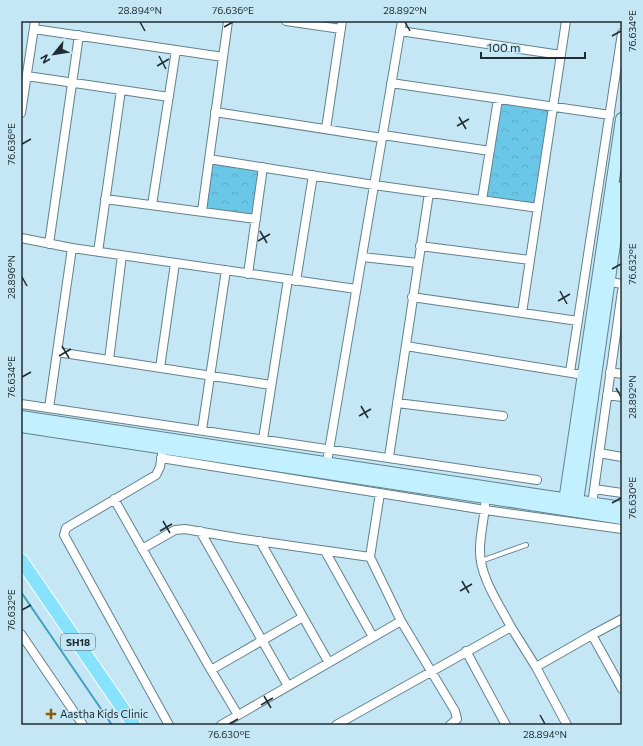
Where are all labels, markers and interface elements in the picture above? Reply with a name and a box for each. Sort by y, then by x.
text: 28.894°N [118,4,162,16]
text: 76.636°E [212,4,254,16]
text: 28.892°N [383,4,427,16]
text: 76.634°E [626,10,638,52]
north arrow [34,34,74,74]
scale bar [481,34,585,60]
text: 100 m [487,40,521,54]
text: N [37,52,53,66]
text: 76.636°E [5,123,17,165]
text: 76.632°E [626,243,638,285]
text: 28.896°N [5,255,17,299]
text: 76.634°E [5,356,17,398]
text: 28.892°N [626,375,638,419]
text: 76.630°E [626,477,638,519]
text: 76.632°E [5,589,17,631]
road number: SH18 [61,634,95,650]
place label: Aastha Kids Clinic [60,707,148,720]
marker: Aastha Kids Clinic [45,708,57,720]
text: 76.630°E [208,728,250,740]
text: 28.894°N [523,728,567,740]

